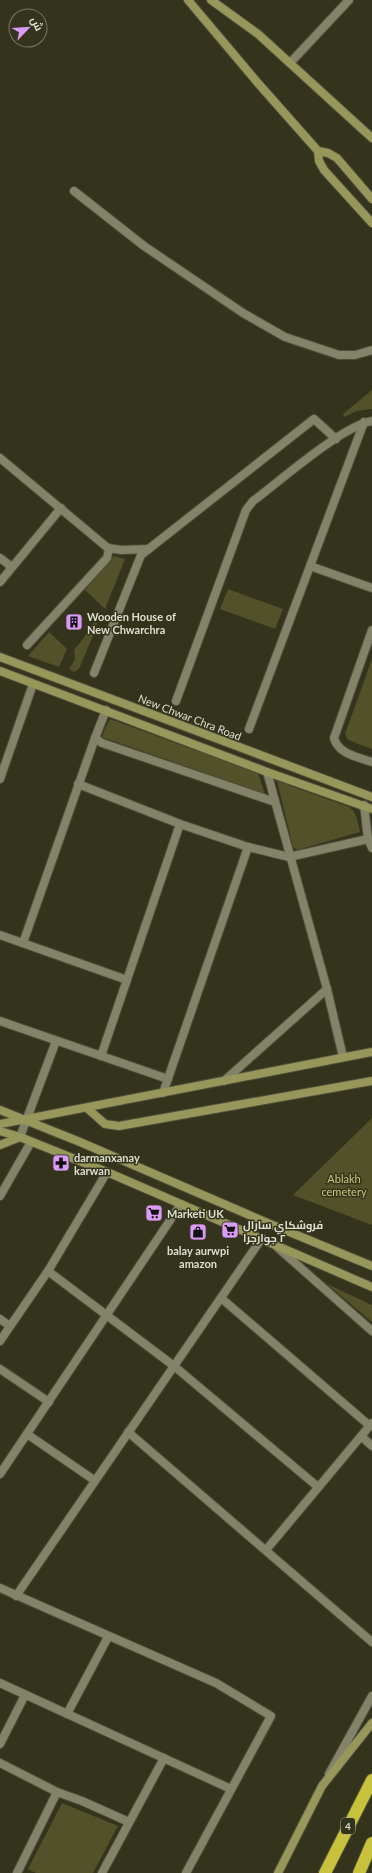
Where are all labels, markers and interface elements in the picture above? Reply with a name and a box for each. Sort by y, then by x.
north arrow [8,8,48,48]
text: ش [28,14,46,33]
place label: Wooden House of New Chwarchra [87,610,176,636]
building icon: Wooden House of New Chwarchra [64,612,84,632]
street label: New Chwar Chra Road [137,691,243,743]
place label: darmanxanay karwan [74,1151,140,1177]
pharmacy icon: darmanxanay karwan [51,1153,71,1173]
park label: Ablakh cemetery [321,1172,367,1198]
supermarket icon: Marketi UK [144,1203,164,1223]
place label: Marketi UK [167,1207,224,1220]
place label: فروشكاي سارال ٢ جوارجرا [243,1218,323,1246]
supermarket icon: فروشكاي سارال ٢ جوارجرا [220,1220,240,1240]
shop icon: balay aurwpi amazon [188,1222,208,1242]
place label: balay aurwpi amazon [167,1244,229,1270]
road number: 4 [341,1818,355,1834]

